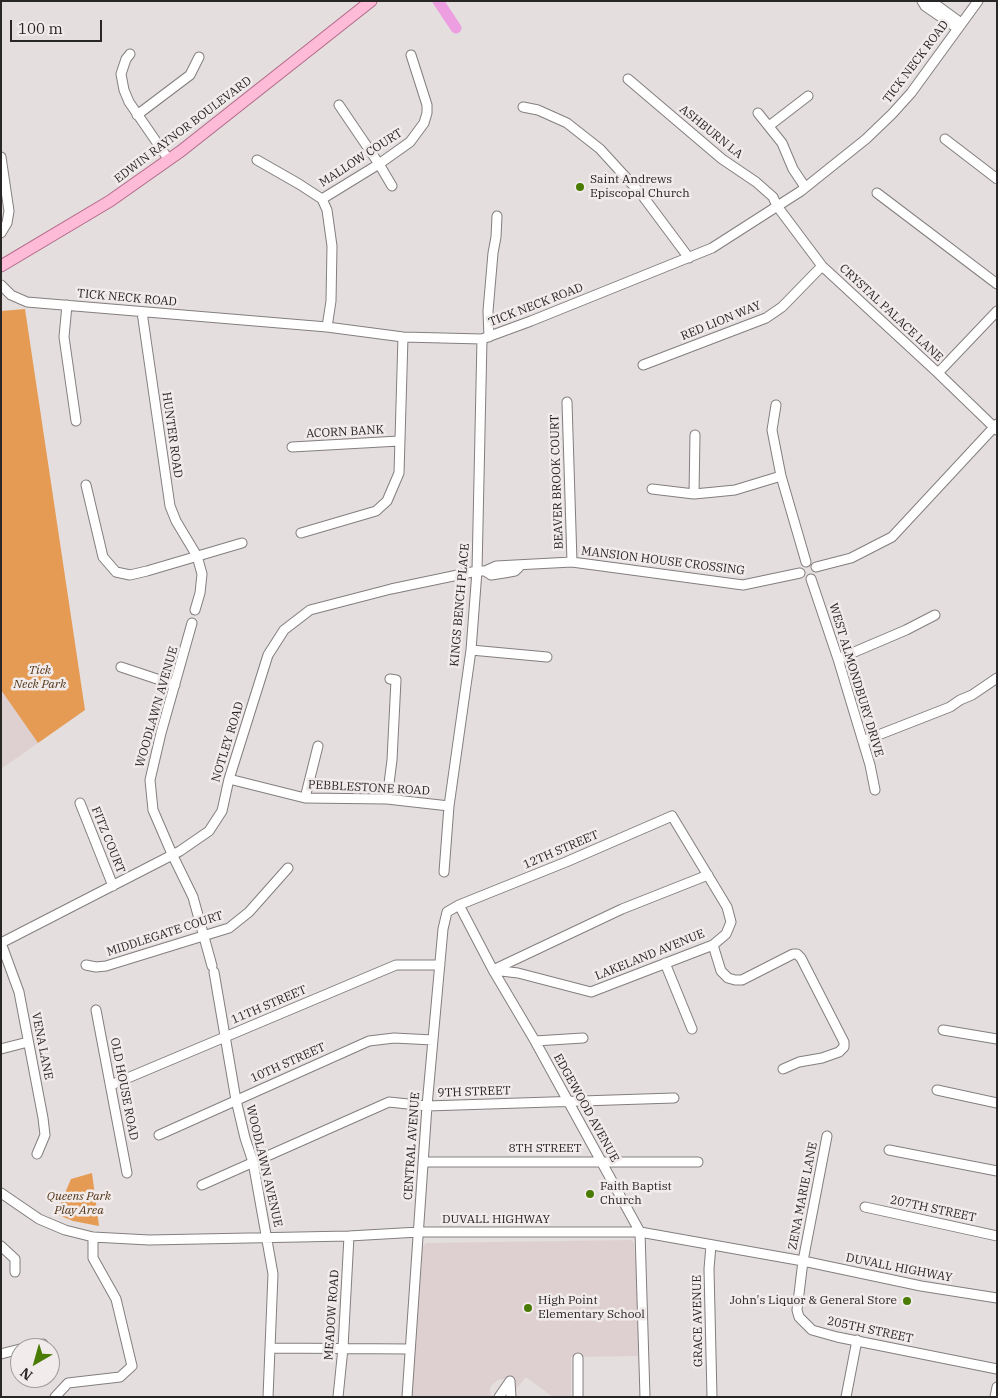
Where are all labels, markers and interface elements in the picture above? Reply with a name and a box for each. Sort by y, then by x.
scale bar [12,10,105,42]
street label: TICK NECK ROAD [880,18,952,106]
text: 100 m [18,19,63,38]
street label: EDWIN RAYNOR BOULEVARD [111,74,255,186]
street label: ASHBURN LA [676,102,746,162]
street label: MALLOW COURT [317,126,405,190]
place label: Saint Andrews Episcopal Church [590,173,690,201]
marker: Saint Andrews Episcopal Church [574,181,586,193]
street label: CRYSTAL PALACE LANE [836,261,946,365]
street label: TICK NECK ROAD [487,280,585,330]
street label: TICK NECK ROAD [77,286,177,310]
street label: RED LION WAY [679,298,763,344]
street label: HUNTER ROAD [159,391,185,479]
street label: BEAVER BROOK COURT [547,414,567,550]
street label: ACORN BANK [306,423,384,441]
street label: KINGS BENCH PLACE [447,543,473,667]
street label: MANSION HOUSE CROSSING [580,544,746,578]
street label: WEST ALMONDBURY DRIVE [826,601,886,759]
street label: WOODLAWN AVENUE [133,645,181,769]
park label: Tick Neck Park [14,664,66,692]
street label: NOTLEY ROAD [209,700,247,784]
street label: PEBBLESTONE ROAD [308,778,430,798]
street label: FITZ COURT [88,805,128,875]
street label: 12TH STREET [521,828,601,872]
street label: MIDDLEGATE COURT [105,908,225,960]
street label: LAKELAND AVENUE [593,926,707,984]
street label: 11TH STREET [229,983,309,1027]
street label: VENA LANE [28,1011,56,1081]
street label: OLD HOUSE ROAD [107,1036,141,1142]
street label: 10TH STREET [248,1040,328,1086]
street label: EDGEWOOD AVENUE [550,1051,622,1165]
street label: 9TH STREET [437,1084,511,1100]
street label: CENTRAL AVENUE [401,1092,423,1200]
street label: WOODLAWN AVENUE [243,1103,285,1229]
street label: ZENA MARIE LANE [785,1141,821,1251]
street label: 8TH STREET [508,1142,582,1156]
place label: Faith Baptist Church [600,1180,672,1208]
marker: Faith Baptist Church [584,1188,596,1200]
park label: Queens Park Play Area [47,1190,111,1218]
street label: 207TH STREET [889,1193,977,1225]
street label: DUVALL HIGHWAY [442,1213,550,1227]
street label: DUVALL HIGHWAY [845,1251,953,1285]
street label: MEADOW ROAD [322,1269,342,1361]
street label: GRACE AVENUE [690,1275,706,1367]
place label: High Point Elementary School [538,1294,645,1322]
place label: John's Liquor & General Store [730,1294,897,1308]
marker: John's Liquor & General Store [901,1295,913,1307]
marker: High Point Elementary School [522,1302,534,1314]
street label: 205TH STREET [826,1314,914,1346]
north arrow [10,1338,60,1388]
text: N [16,1364,36,1385]

